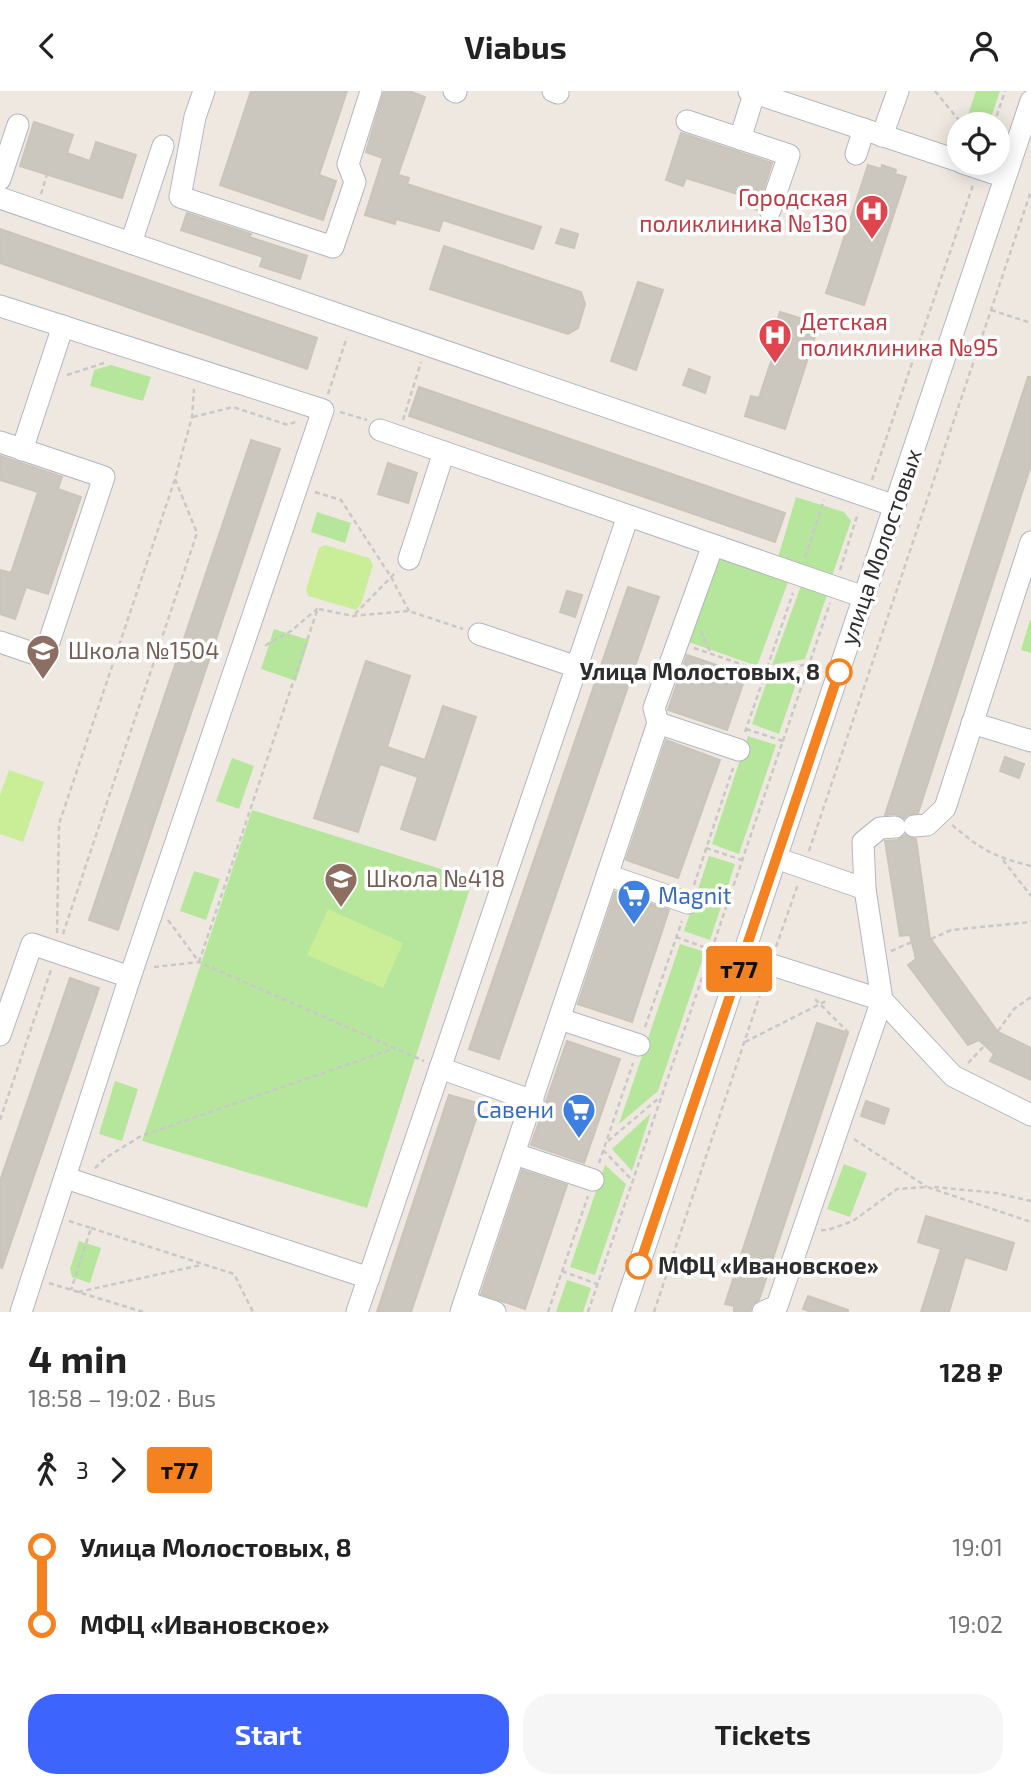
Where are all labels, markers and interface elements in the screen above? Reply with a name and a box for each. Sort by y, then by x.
icon: back [28,27,66,65]
text: Viabus [464,27,567,65]
icon: person [965,27,1003,65]
map controls [947,112,1010,175]
button: locate [947,112,1010,175]
place label: Городская поликлиника №130 [639,183,848,237]
hospital icon: Городская поликлиника №130 [853,192,891,241]
place label: Детская поликлиника №95 [800,307,998,361]
hospital icon: Детская поликлиника №95 [756,316,794,365]
street label: улица Молостовых [833,445,928,649]
school or university icon: Школа №1504 [24,632,62,681]
place label: Школа №1504 [68,636,219,664]
place label: Улица Молостовых, 8 [580,657,820,685]
marker: Улица Молостовых, 8 [826,659,852,685]
school or university icon: Школа №418 [322,860,360,909]
place label: Школа №418 [366,864,505,892]
supermarket icon: Magnit [615,877,653,926]
place label: Magnit [658,881,732,909]
line badge: т77 [699,946,779,992]
text: т77 [720,954,758,983]
supermarket icon: Савени [560,1091,598,1140]
place label: Савени [476,1095,554,1123]
place label: МФЦ «Ивановское» [658,1251,879,1279]
marker: МФЦ «Ивановское» [626,1253,652,1279]
text: 4 min [28,1335,127,1381]
text: 128 ₽ [939,1356,1003,1387]
text: 18:58 – 19:02 · Bus [28,1384,216,1412]
icon: walk [28,1451,66,1489]
icon: forward [99,1451,137,1489]
text: т77 [161,1455,198,1484]
text: 3 [76,1456,89,1484]
text: Улица Молостовых, 8 [80,1531,352,1562]
text: 19:01 [952,1533,1003,1561]
text: МФЦ «Ивановское» [80,1608,329,1639]
text: 19:02 [948,1610,1003,1638]
button: Start [28,1694,509,1774]
button: Tickets [523,1694,1003,1774]

